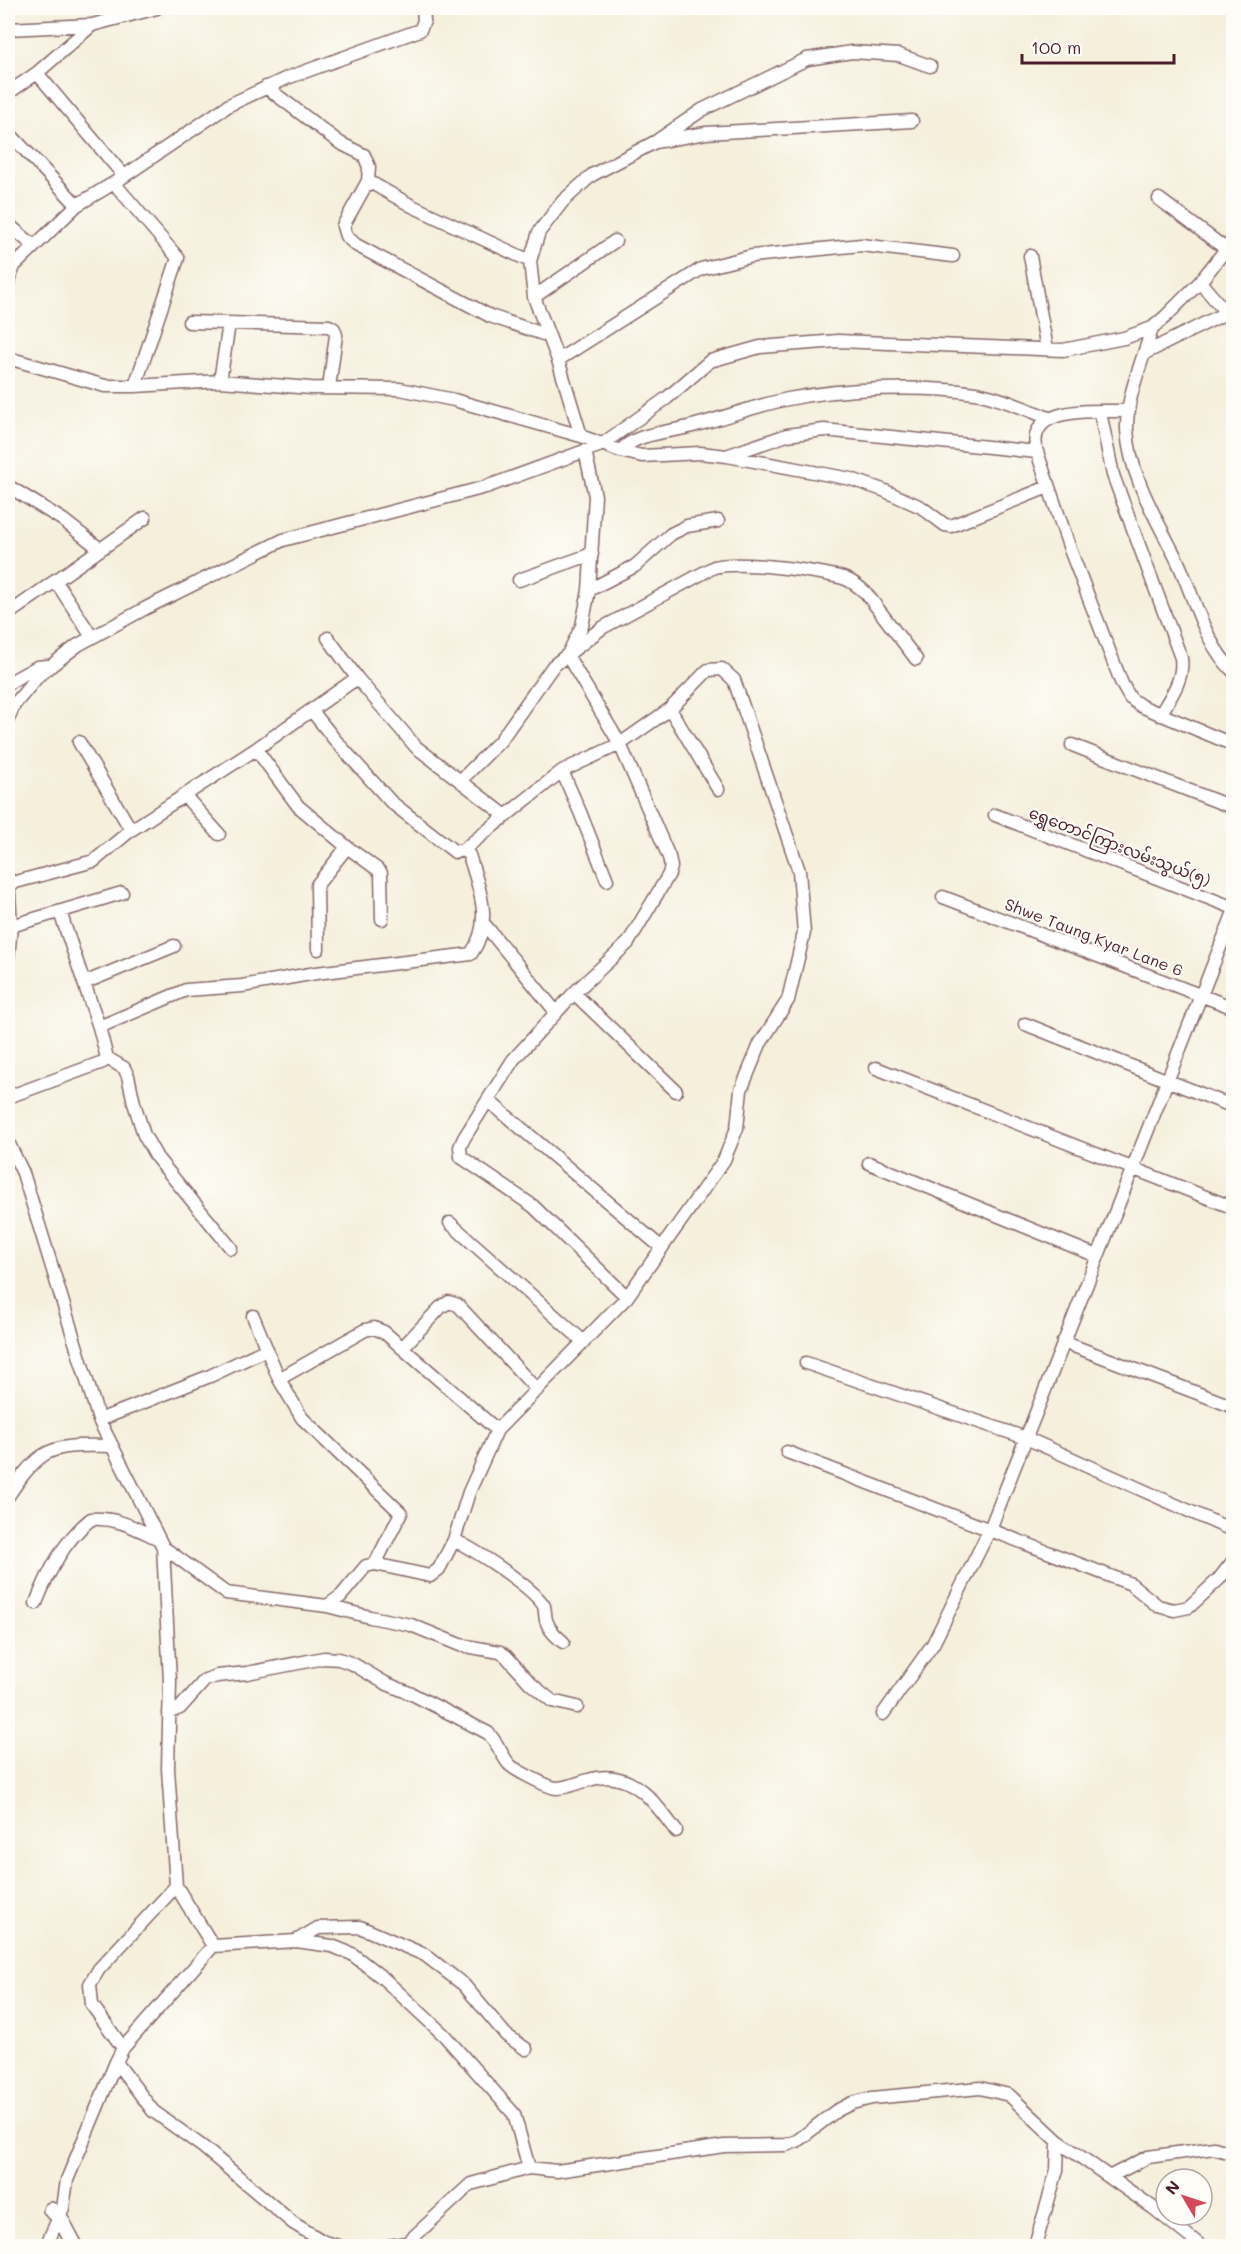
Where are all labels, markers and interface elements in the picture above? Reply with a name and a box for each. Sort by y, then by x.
scale bar [1022,27,1174,65]
text: 100 m [1031,35,1081,59]
street label: ရွှေတောင်ကြားလမ်းသွယ်(၅) [1025,801,1214,894]
street label: Shwe Taung Kyar Lane 6 [1002,893,1186,980]
north arrow [1154,2167,1214,2227]
text: N [1160,2176,1184,2199]

